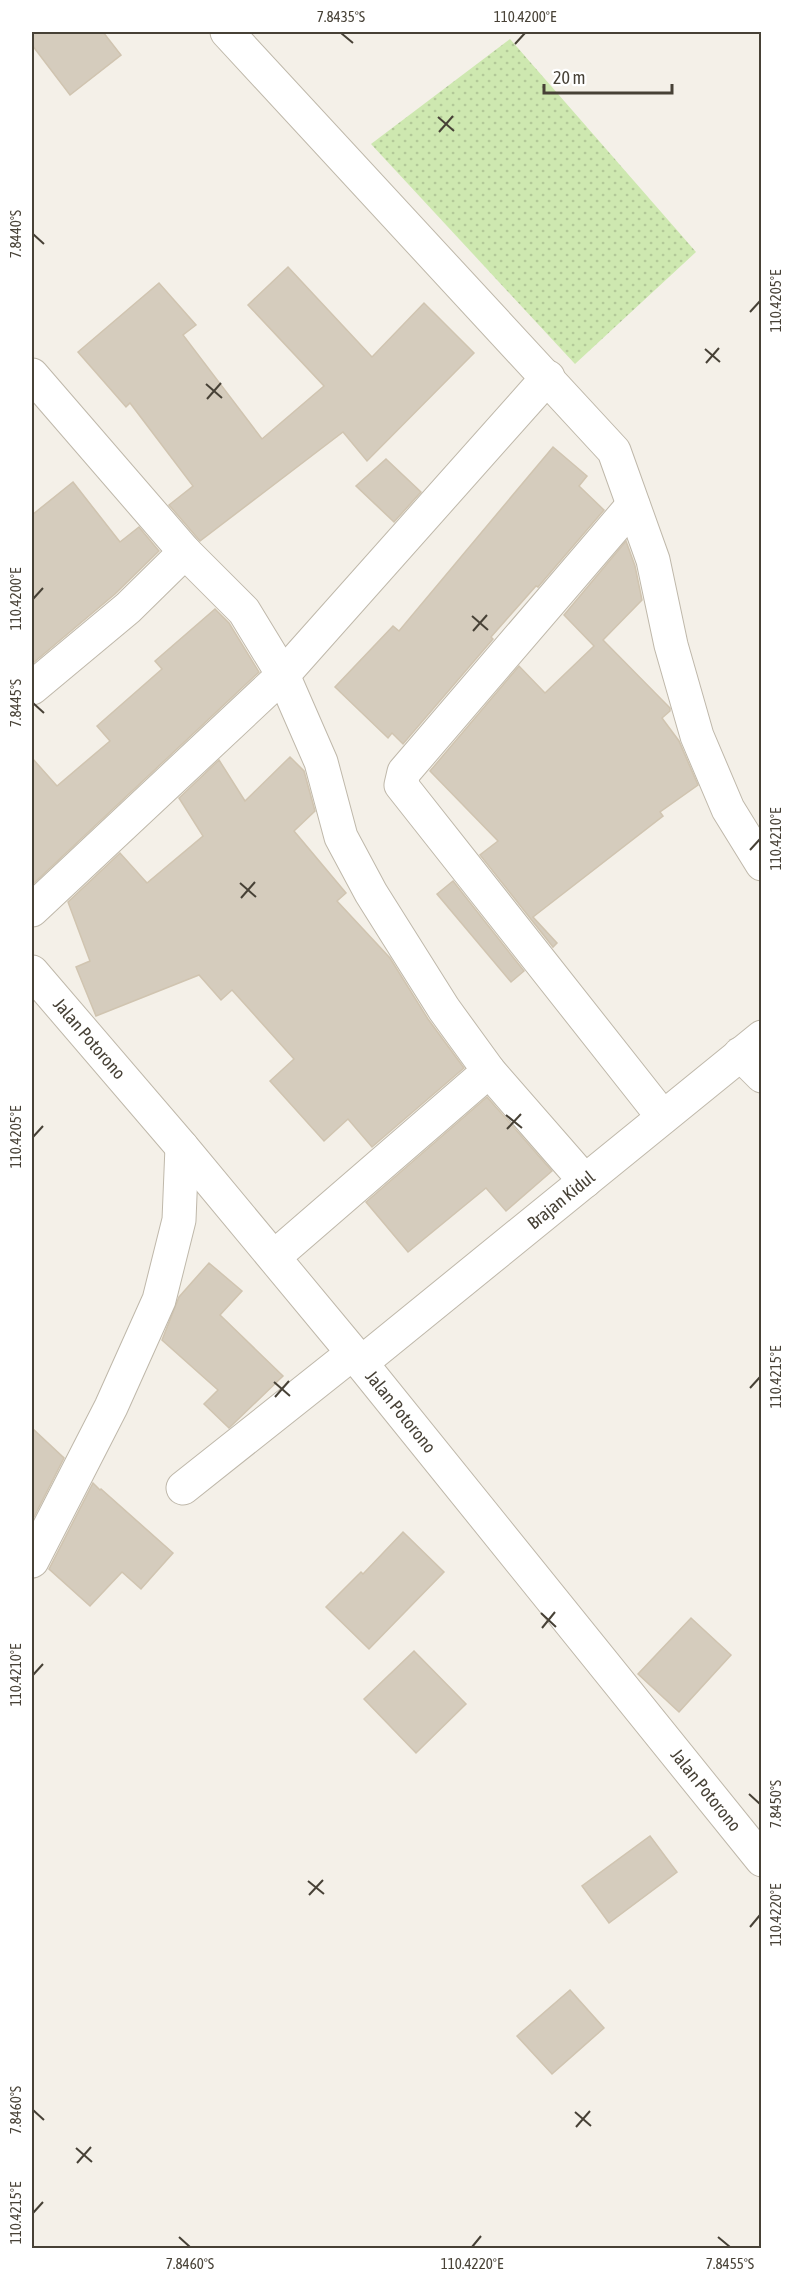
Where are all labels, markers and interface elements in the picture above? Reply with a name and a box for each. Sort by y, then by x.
text: 7.8435°S [317,8,365,25]
text: 110.4200°E [494,8,557,25]
scale bar [544,57,672,95]
text: 20 m [553,67,585,88]
text: 7.8440°S [7,210,24,258]
text: 110.4205°E [767,269,784,332]
text: 110.4200°E [7,567,24,630]
text: 7.8445°S [7,679,24,727]
text: 110.4210°E [767,807,784,870]
street label: Jalan Potorono [49,994,130,1083]
text: 110.4205°E [7,1105,24,1168]
street label: Brajan Kidul [523,1166,599,1233]
text: 110.4215°E [767,1345,784,1408]
street label: Jalan Potorono [361,1366,441,1457]
text: 110.4210°E [7,1643,24,1706]
street label: Jalan Potorono [667,1744,746,1835]
text: 7.8450°S [767,1780,784,1828]
text: 110.4220°E [767,1883,784,1946]
text: 7.8460°S [7,2086,24,2134]
text: 110.4215°E [7,2181,24,2244]
text: 7.8460°S [166,2255,214,2272]
text: 110.4220°E [441,2255,504,2272]
text: 7.8455°S [706,2255,754,2272]

